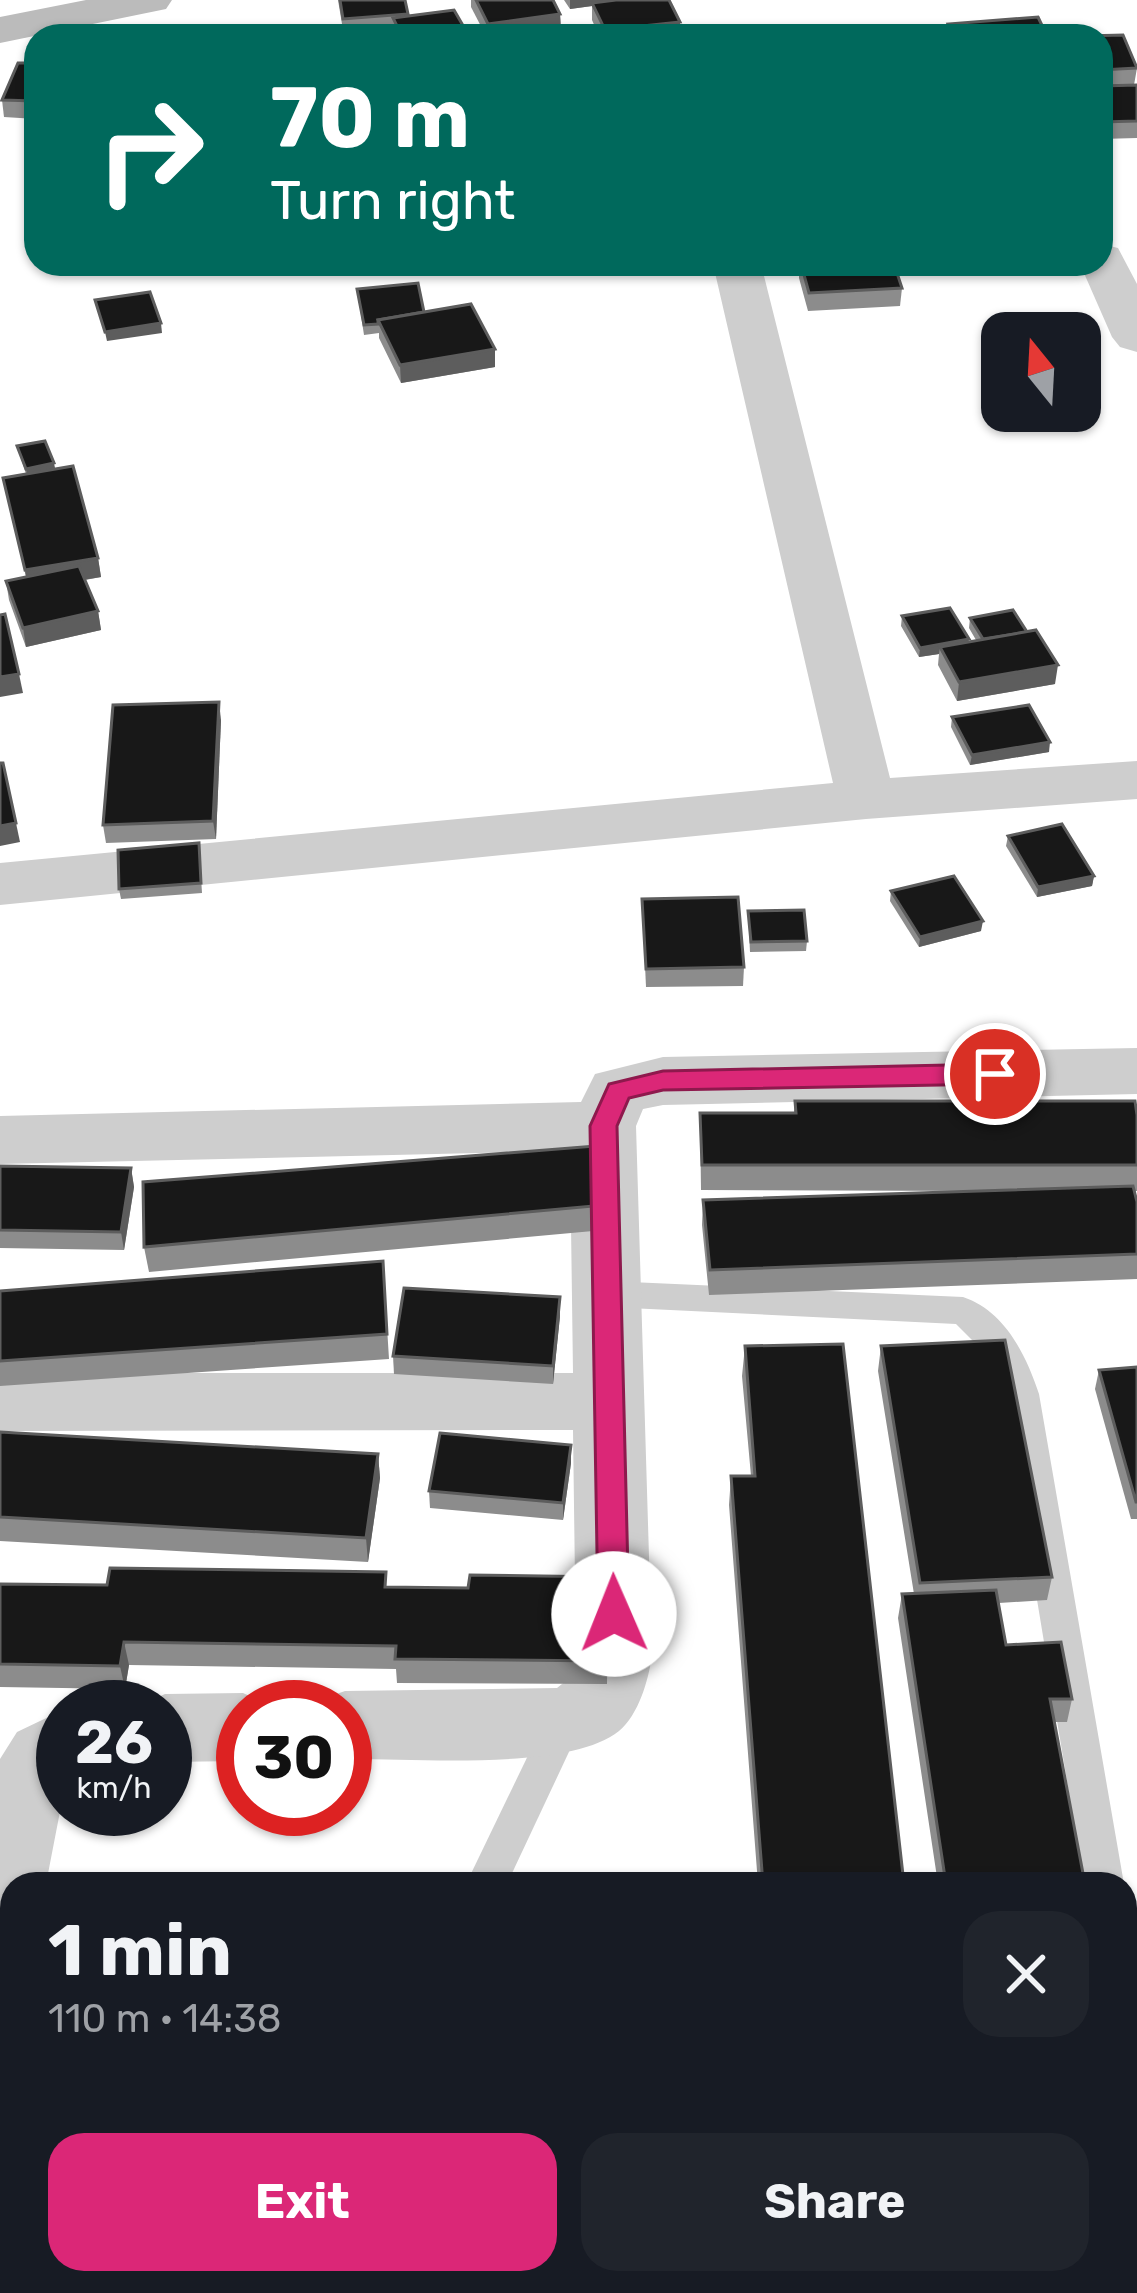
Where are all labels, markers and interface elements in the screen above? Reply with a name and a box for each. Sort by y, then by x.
text: 70 m [270,68,470,168]
icon: right [72,72,228,228]
text: Turn right [270,169,515,233]
north arrow [981,312,1101,432]
map controls [981,312,1101,432]
pin [944,1023,1046,1125]
icon: arrive [962,1041,1028,1107]
position arrow [551,1551,677,1677]
speed limit sign: 30 [216,1680,372,1836]
text: 26 [75,1707,153,1778]
text: km/h [77,1770,151,1806]
text: 1 min [48,1908,232,1993]
button: close [963,1911,1089,2037]
text: 110 m · 14:38 [48,1996,282,2042]
button: Exit [48,2133,557,2271]
button: Share [581,2133,1089,2271]

